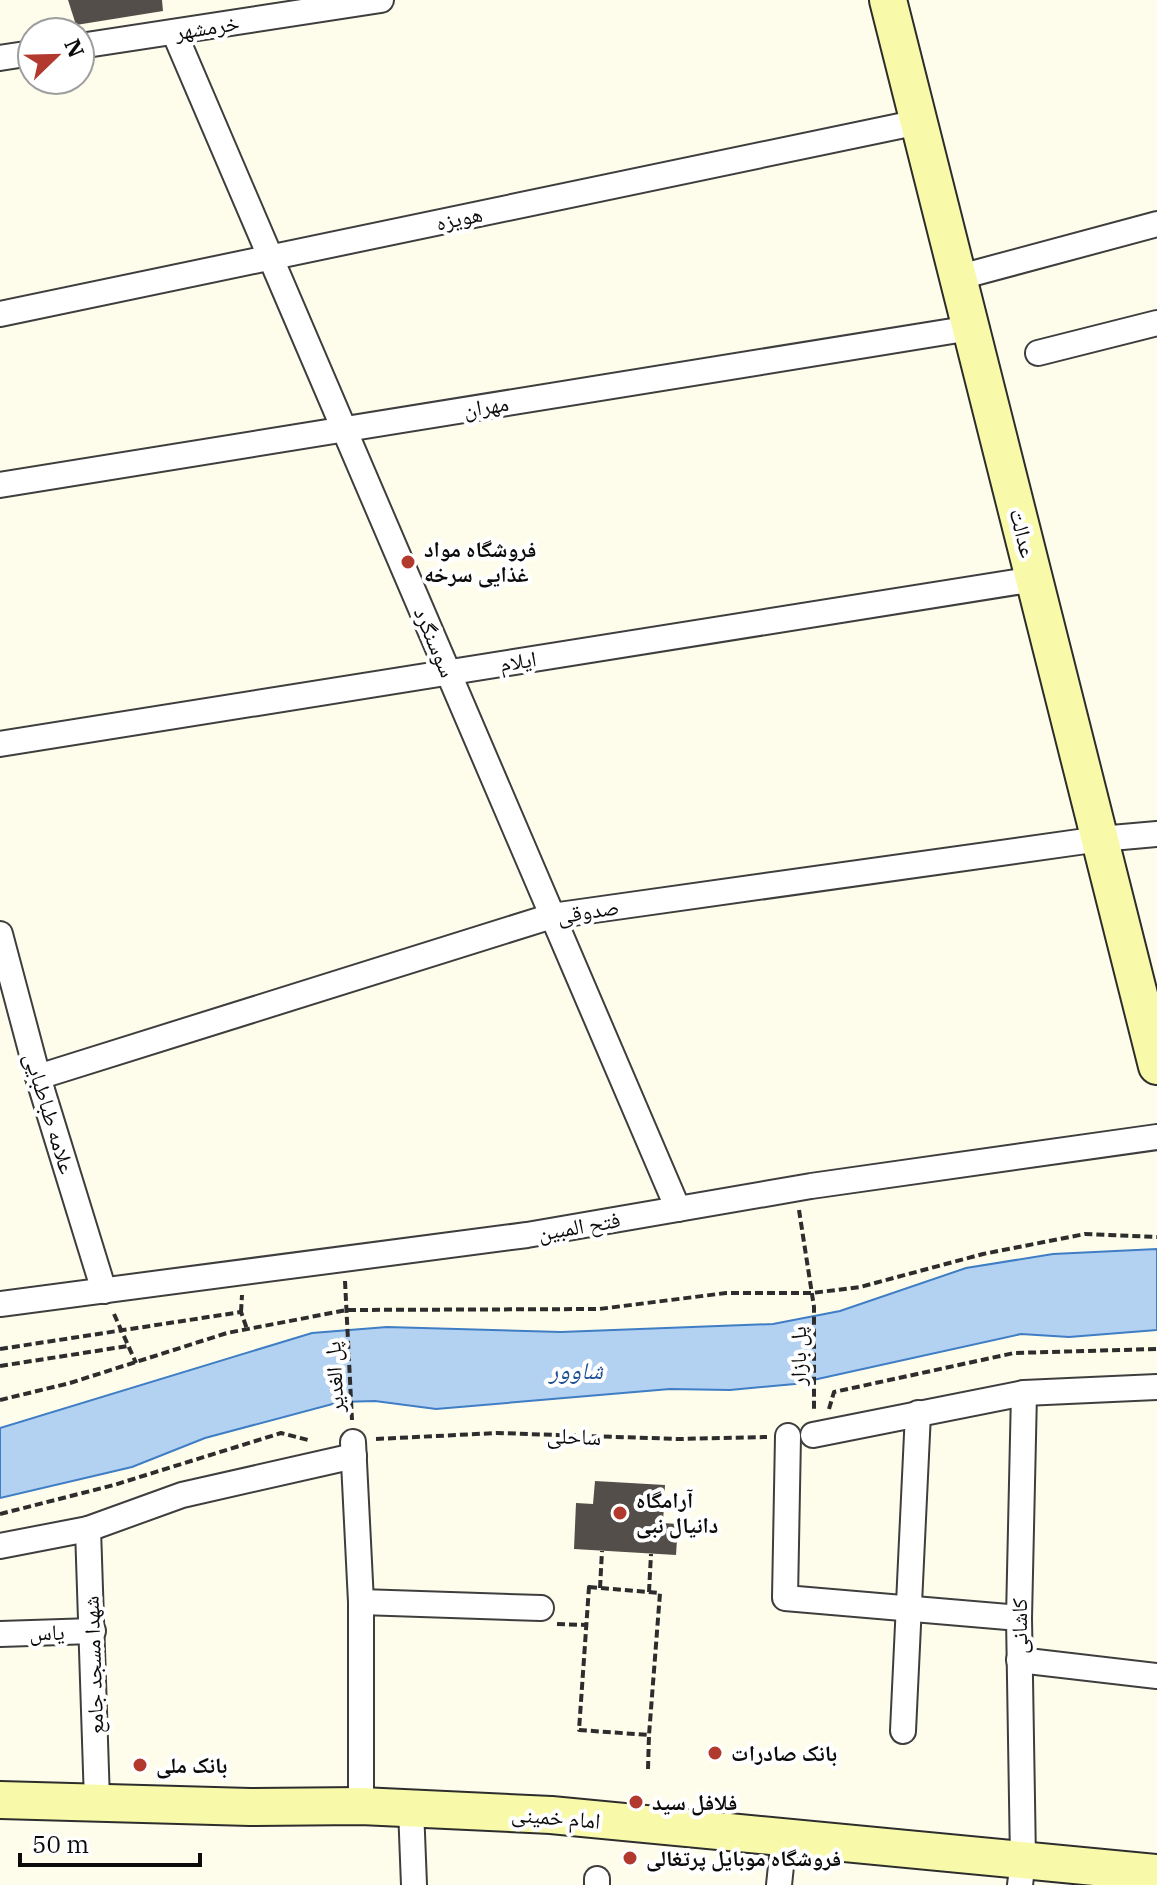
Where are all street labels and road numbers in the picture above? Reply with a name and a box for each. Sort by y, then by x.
street label: خرمشهر [172,7,241,46]
street label: هویزه [433,198,485,237]
street label: مهران [461,388,511,423]
street label: عدالت [1003,505,1044,560]
street label: سوسنگرد [408,602,463,681]
street label: ایلام [497,643,539,679]
street label: صدوقی [555,891,621,930]
street label: علامه طباطبایی [18,1049,83,1177]
street label: فتح المبین [535,1204,622,1247]
street label: پل بازار [783,1326,812,1387]
street label: پل الغدیر [317,1341,350,1415]
street label: ساحلی [546,1420,602,1451]
street label: شهدا مسجد جامع [76,1595,109,1735]
street label: کاشانی [1004,1598,1033,1654]
street label: یاس [29,1617,65,1646]
street label: امام خمینی [510,1798,602,1836]

